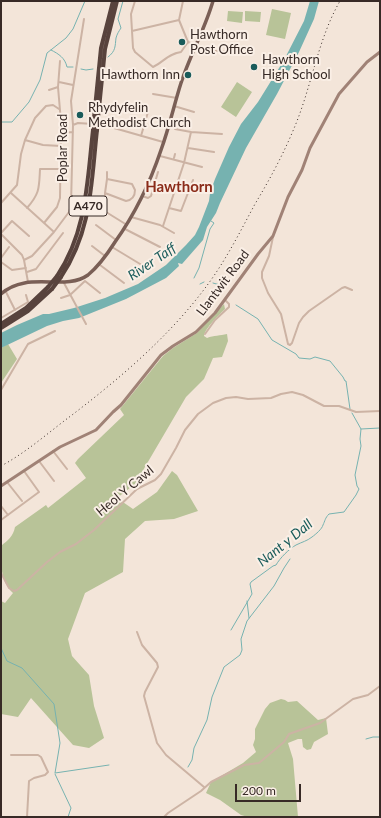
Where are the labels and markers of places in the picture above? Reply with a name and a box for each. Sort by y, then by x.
place label: Hawthorn Post Office [190,27,253,58]
marker: Hawthorn Post Office [177,37,187,47]
place label: Hawthorn High School [262,52,331,83]
marker: Hawthorn High School [249,62,259,72]
place label: Hawthorn Inn [101,67,180,83]
marker: Hawthorn Inn [183,70,193,80]
place label: Rhydyfelin Methodist Church [88,100,191,131]
marker: Rhydyfelin Methodist Church [75,110,85,120]

